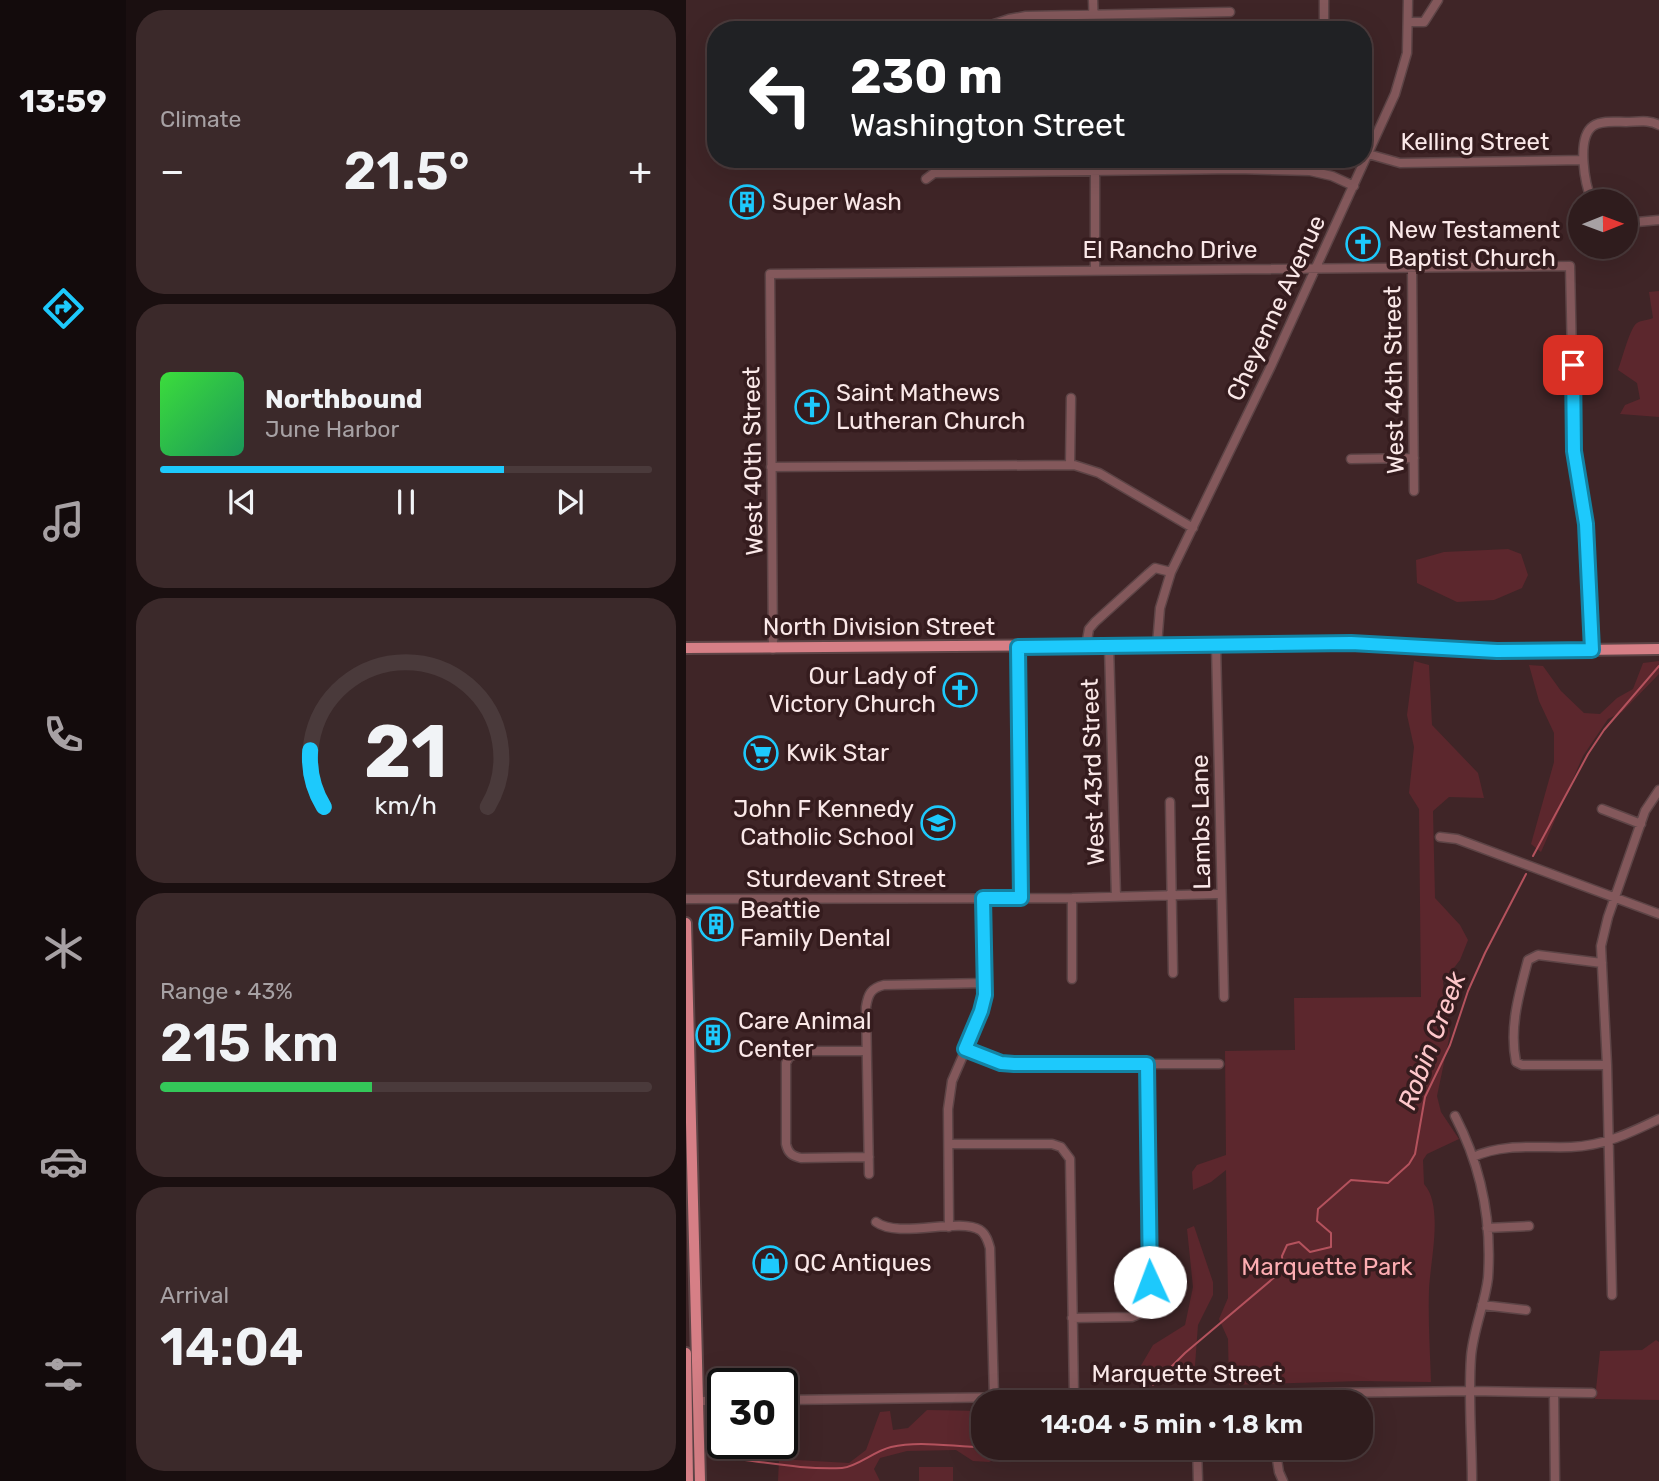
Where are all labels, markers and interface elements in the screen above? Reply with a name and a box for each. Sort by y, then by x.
text: 230 m [850,47,1003,105]
icon: left [735,49,826,140]
text: 13:59 [19,82,107,120]
text: Climate [160,105,241,133]
text: Washington Street [850,106,1125,144]
street label: Kelling Street [1401,128,1549,156]
text: 21.5° [343,140,470,202]
text: − [160,148,185,194]
text: + [628,148,652,194]
building icon: Super Wash [728,183,766,221]
place label: Super Wash [772,188,902,216]
north arrow [1568,189,1638,259]
map controls [1568,189,1638,259]
street label: Cheyenne Avenue [1221,211,1331,405]
place label: New Testament Baptist Church [1388,216,1560,272]
church icon: New Testament Baptist Church [1344,225,1382,263]
street label: El Rancho Drive [1082,236,1258,264]
icon: directions [39,284,88,333]
street label: West 46th Street [1378,286,1410,474]
pin [1543,335,1603,395]
icon: arrive [1554,346,1592,384]
street label: West 40th Street [737,366,769,556]
place label: Saint Mathews Lutheran Church [836,379,1025,435]
text: Northbound [265,384,423,415]
church icon: Saint Mathews Lutheran Church [793,388,831,426]
text: June Harbor [265,415,399,443]
icon: previous [223,483,261,521]
icon: pause [387,483,425,521]
icon: next [551,483,589,521]
icon: music [39,497,88,546]
street label: North Division Street [763,613,995,641]
place label: Our Lady of Victory Church [769,662,937,718]
church icon: Our Lady of Victory Church [941,671,979,709]
street label: West 43rd Street [1076,678,1110,866]
text: 21 [364,709,448,795]
icon: phone [39,710,88,759]
supermarket icon: Kwik Star [742,734,780,772]
place label: Kwik Star [786,739,889,767]
street label: Lambs Lane [1186,754,1216,890]
text: km/h [375,790,437,819]
place label: John F Kennedy Catholic School [733,795,914,851]
school or university icon: John F Kennedy Catholic School [919,804,957,842]
street label: Sturdevant Street [746,865,946,893]
place label: Beattie Family Dental [740,896,891,952]
building icon: Beattie Family Dental [697,905,735,943]
icon: climate [39,924,88,973]
water label: Robin Creek [1392,967,1473,1114]
text: Range · 43% [160,977,293,1005]
place label: Care Animal Center [738,1007,872,1063]
text: 215 km [160,1012,339,1074]
building icon: Care Animal Center [694,1016,732,1054]
icon: car [39,1137,88,1186]
shop icon: QC Antiques [751,1244,789,1282]
position arrow [1113,1245,1187,1319]
place label: QC Antiques [794,1249,932,1277]
park label: Marquette Park [1241,1253,1413,1281]
text: Arrival [160,1281,229,1309]
text: 14:04 [160,1316,304,1378]
icon: filters [39,1350,88,1399]
street label: Marquette Street [1092,1360,1282,1388]
speed limit sign: 30 [707,1368,798,1459]
text: 14:04 · 5 min · 1.8 km [1041,1409,1303,1440]

